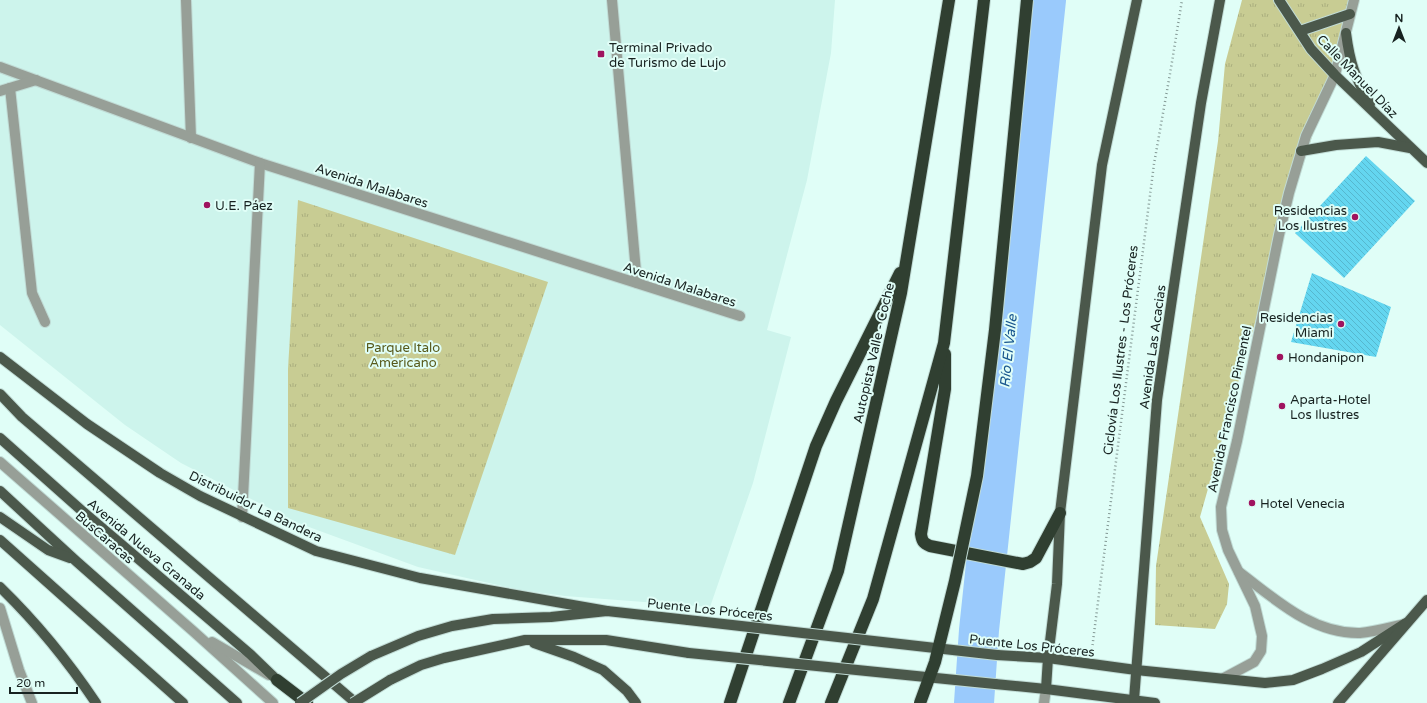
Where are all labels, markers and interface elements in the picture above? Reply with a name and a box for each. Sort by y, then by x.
north arrow [1379,8,1419,48]
text: N [1395,12,1403,25]
street label: Calle Manuel Díaz [1313,32,1401,122]
place label: Terminal Privado de Turismo de Lujo [609,40,726,71]
marker: Terminal Privado de Turismo de Lujo [596,49,606,59]
street label: Avenida Malabares [313,160,430,212]
place label: U.E. Páez [215,198,273,214]
marker: U.E. Páez [202,200,212,210]
place label: Residencias Los Ilustres [1274,203,1347,234]
marker: Residencias Los Ilustres [1350,212,1360,222]
street label: Ciclovía Los Ilustres - Los Próceres [1100,244,1142,456]
street label: Avenida Malabares [621,259,738,311]
street label: Autopista Valle - Coche [850,281,898,425]
street label: Avenida Las Acacias [1136,284,1170,410]
place label: Residencias Miami [1260,310,1333,341]
water label: Río El Valle [996,313,1021,388]
marker: Residencias Miami [1336,319,1346,329]
street label: Avenida Francisco Pimentel [1204,324,1255,494]
park label: Parque Italo Americano [366,340,440,371]
place label: Hondanipon [1288,350,1364,366]
marker: Hondanipon [1275,352,1285,362]
place label: Aparta-Hotel Los Ilustres [1290,392,1371,423]
marker: Aparta-Hotel Los Ilustres [1277,401,1287,411]
street label: Distribuidor La Bandera [186,468,325,546]
street label: Avenida Nueva Granada [84,496,209,604]
place label: Hotel Venecia [1260,496,1345,512]
marker: Hotel Venecia [1247,498,1257,508]
street label: BusCaracas [72,508,137,567]
street label: Puente Los Próceres [646,595,774,625]
street label: Puente Los Próceres [968,631,1096,661]
scale bar [10,669,77,695]
text: 20 m [16,676,45,690]

